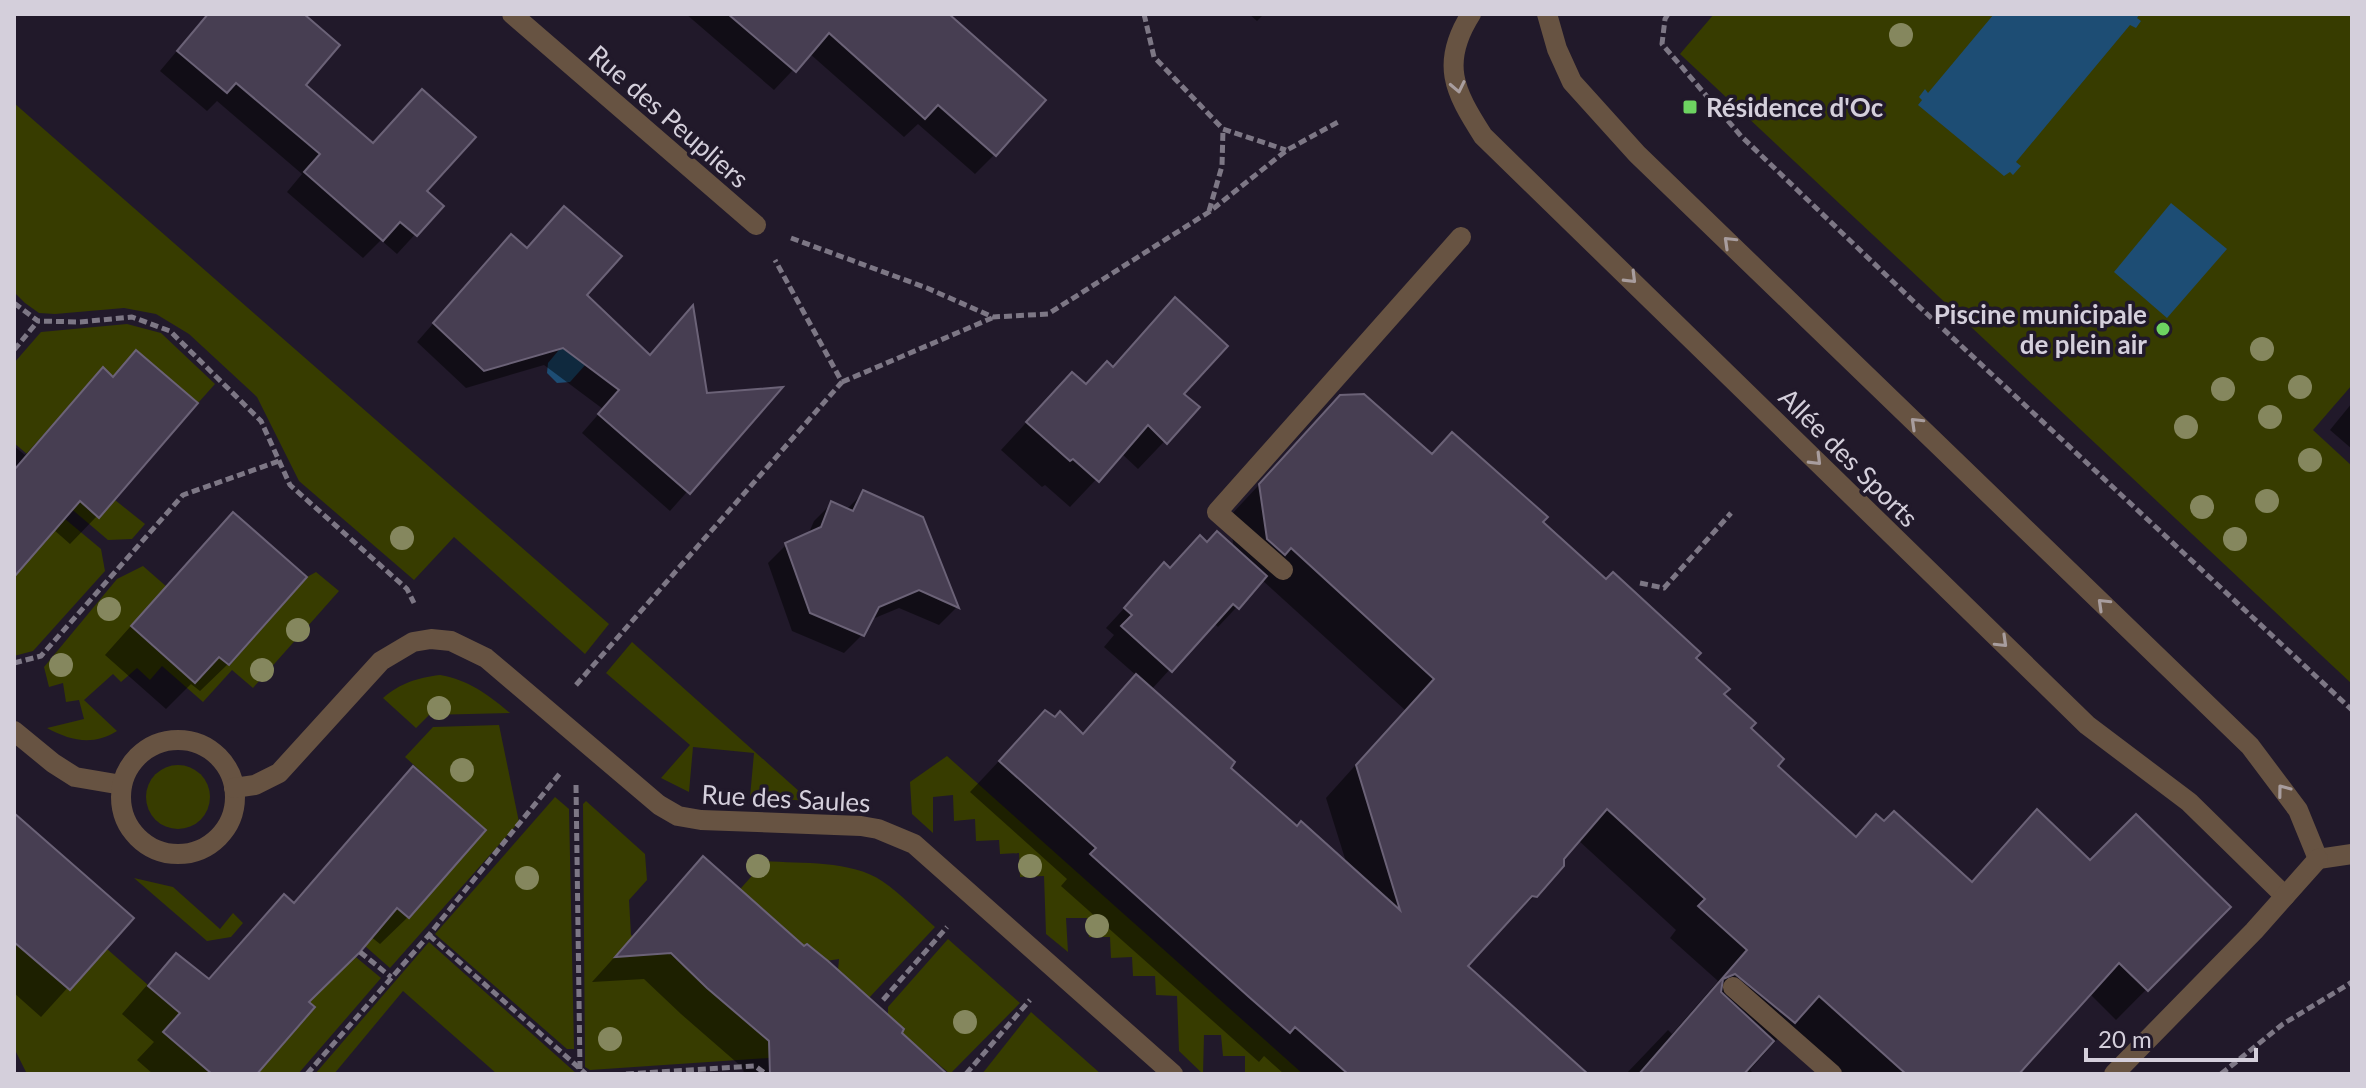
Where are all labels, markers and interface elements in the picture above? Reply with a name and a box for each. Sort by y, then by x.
street label: Rue des Peupliers [583,38,755,194]
one-way arrow [1449,80,1466,94]
place label: Résidence d'Oc [1706,91,1884,123]
marker: Résidence d'Oc [1681,98,1699,116]
one-way arrow [1723,238,1738,252]
one-way arrow [1622,268,1636,283]
place label: Piscine municipale de plein air [1934,298,2147,360]
marker: Piscine municipale de plein air [2154,320,2172,338]
street label: Allée des Sports [1773,381,1925,533]
one-way arrow [1911,418,1925,432]
one-way arrow [1807,451,1821,465]
one-way arrow [2098,598,2112,613]
one-way arrow [1993,633,2007,647]
street label: Rue des Saules [701,778,871,818]
one-way arrow [2279,784,2293,799]
scale bar [2086,1012,2256,1062]
text: 20 m [2098,1024,2152,1053]

